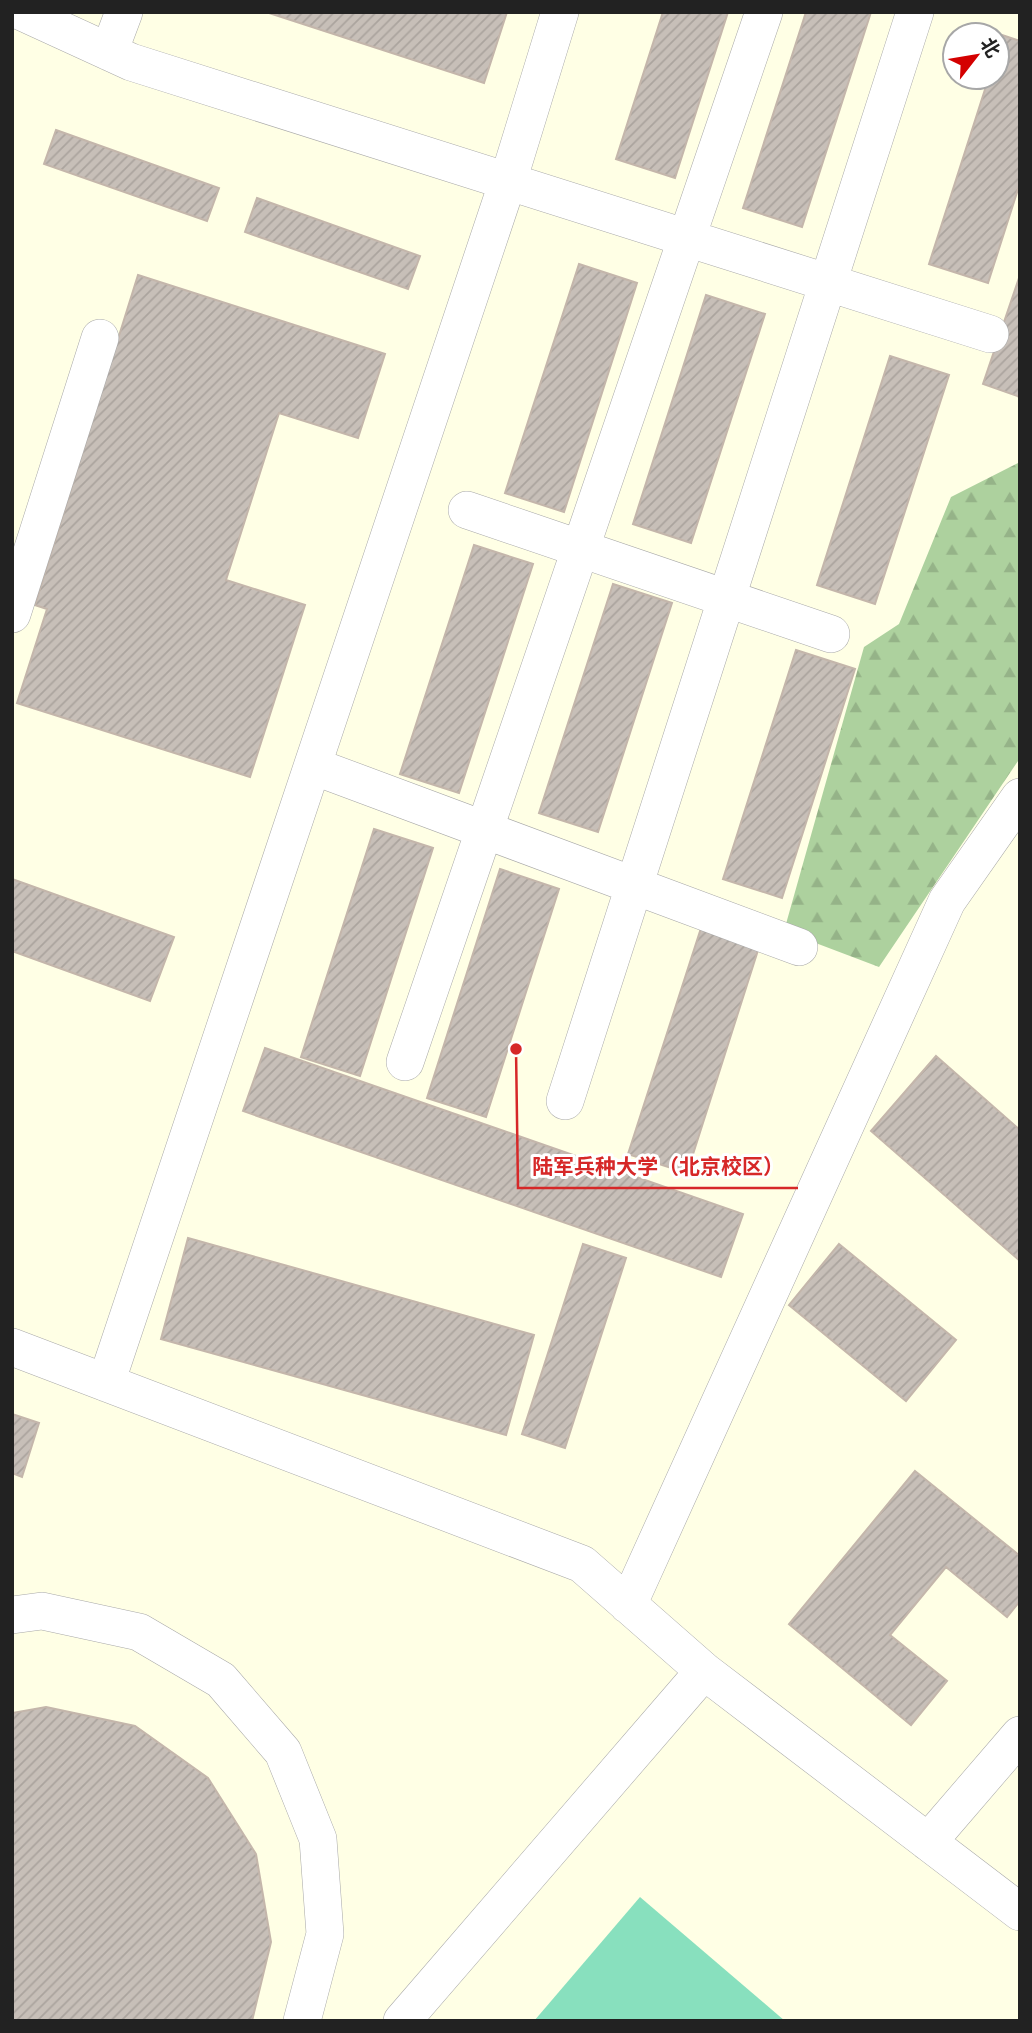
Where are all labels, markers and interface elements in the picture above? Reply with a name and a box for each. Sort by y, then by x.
north arrow [941,21,1011,91]
text: 北 [976,33,1005,61]
callout: 陆军兵种大学（北京校区） [518,1146,798,1188]
text: 陆军兵种大学（北京校区） [532,1154,784,1179]

